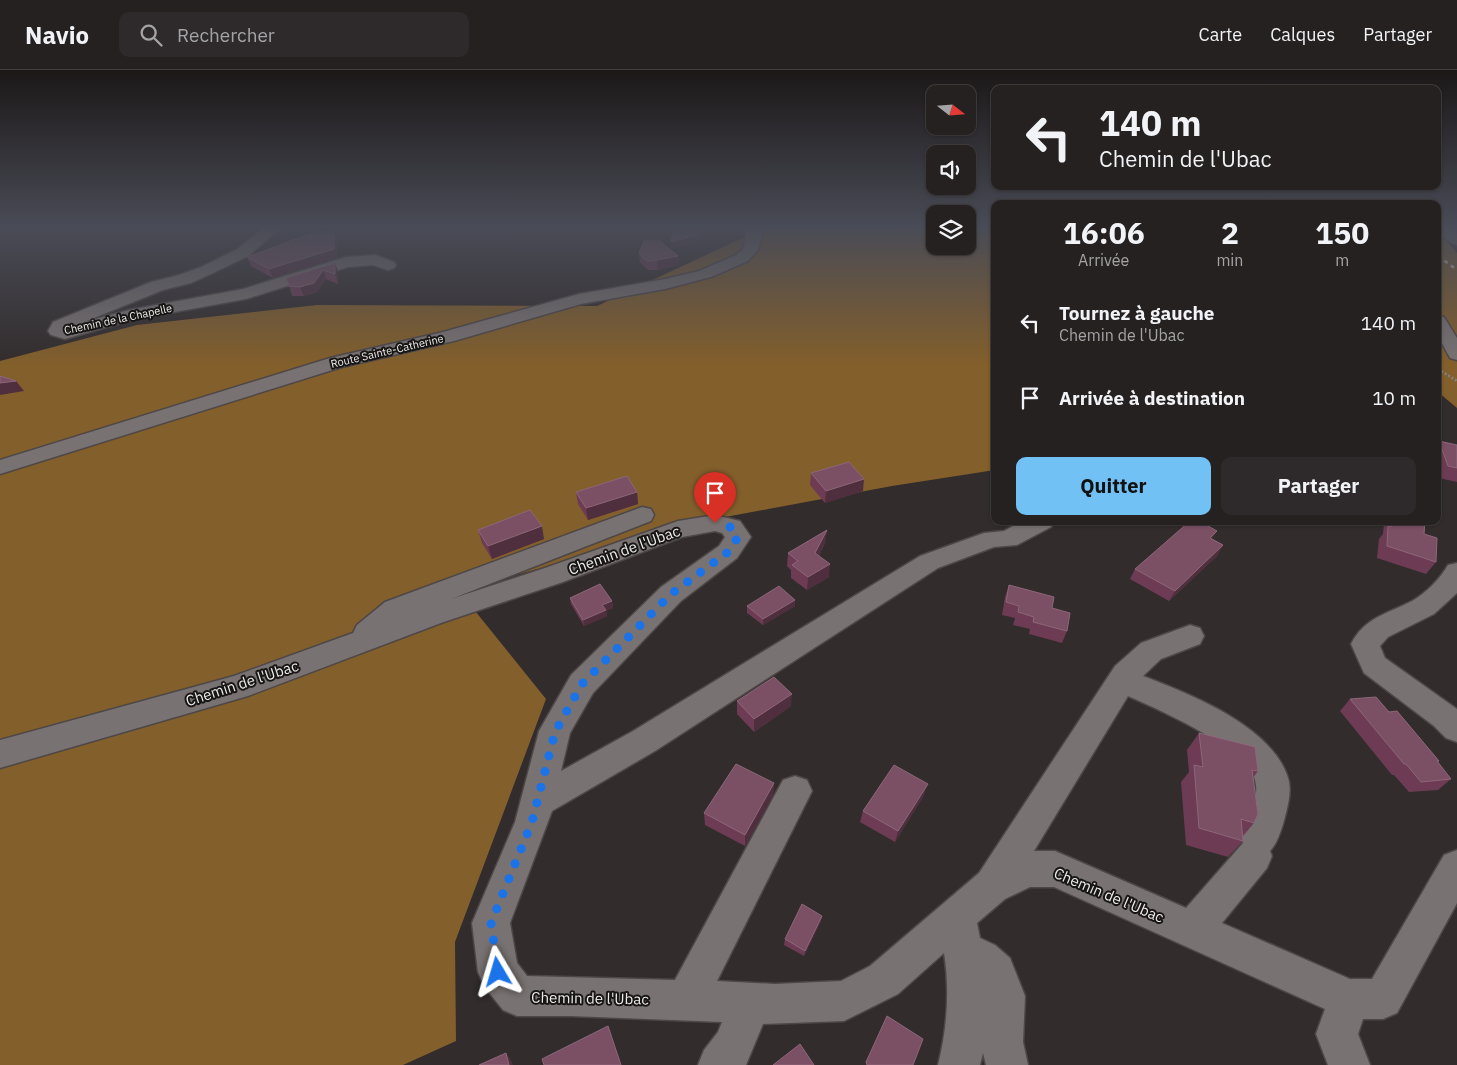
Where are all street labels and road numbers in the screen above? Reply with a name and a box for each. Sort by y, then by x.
street label: Chemin de la Chapelle [63,301,173,337]
street label: Route Sainte-Catherine [329,331,445,371]
street label: Chemin de l'Ubac [565,521,683,579]
street label: Chemin de l'Ubac [183,656,301,710]
street label: Chemin de l'Ubac [1051,863,1167,927]
street label: Chemin de l'Ubac [531,987,649,1009]

